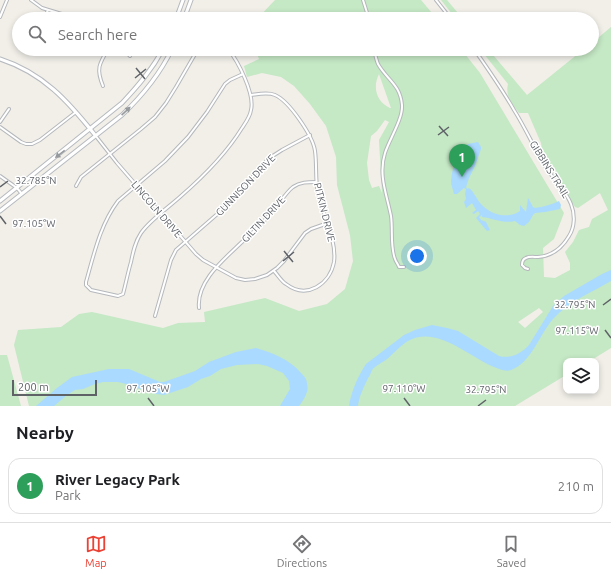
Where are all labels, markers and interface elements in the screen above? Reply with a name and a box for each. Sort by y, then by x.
search box [12,12,599,56]
icon: search [26,23,48,45]
text: Search here [58,26,137,43]
one-way arrow [121,106,131,116]
street label: GIBBINS TRAIL [528,139,572,200]
pin: 1 [449,144,475,177]
one-way arrow [55,149,66,158]
street label: GUNNISON DRIVE [213,152,278,218]
text: 32.785°N [15,175,57,186]
street label: LINCOLN DRIVE [129,179,184,240]
street label: PITKIN DRIVE [312,182,337,243]
street label: GILTIN DRIVE [239,194,288,245]
text: 97.105°W [12,218,56,229]
your location [407,246,427,266]
text: 32.795°N [554,299,596,310]
text: 97.115°W [555,325,599,336]
map controls [563,358,599,394]
button: layers [563,358,599,394]
scale bar [12,378,97,397]
text: 200 m [18,381,49,393]
text: 97.105°W [126,383,170,394]
text: 97.110°W [382,383,426,394]
text: 32.795°N [465,384,507,395]
text: Nearby [16,423,74,442]
text: River Legacy Park [55,471,180,488]
text: 1 [26,479,34,493]
text: 210 m [558,479,594,493]
text: Park [55,488,81,502]
tab: Map [85,533,107,569]
tab: Directions [277,533,327,569]
tab: Saved [497,533,526,569]

